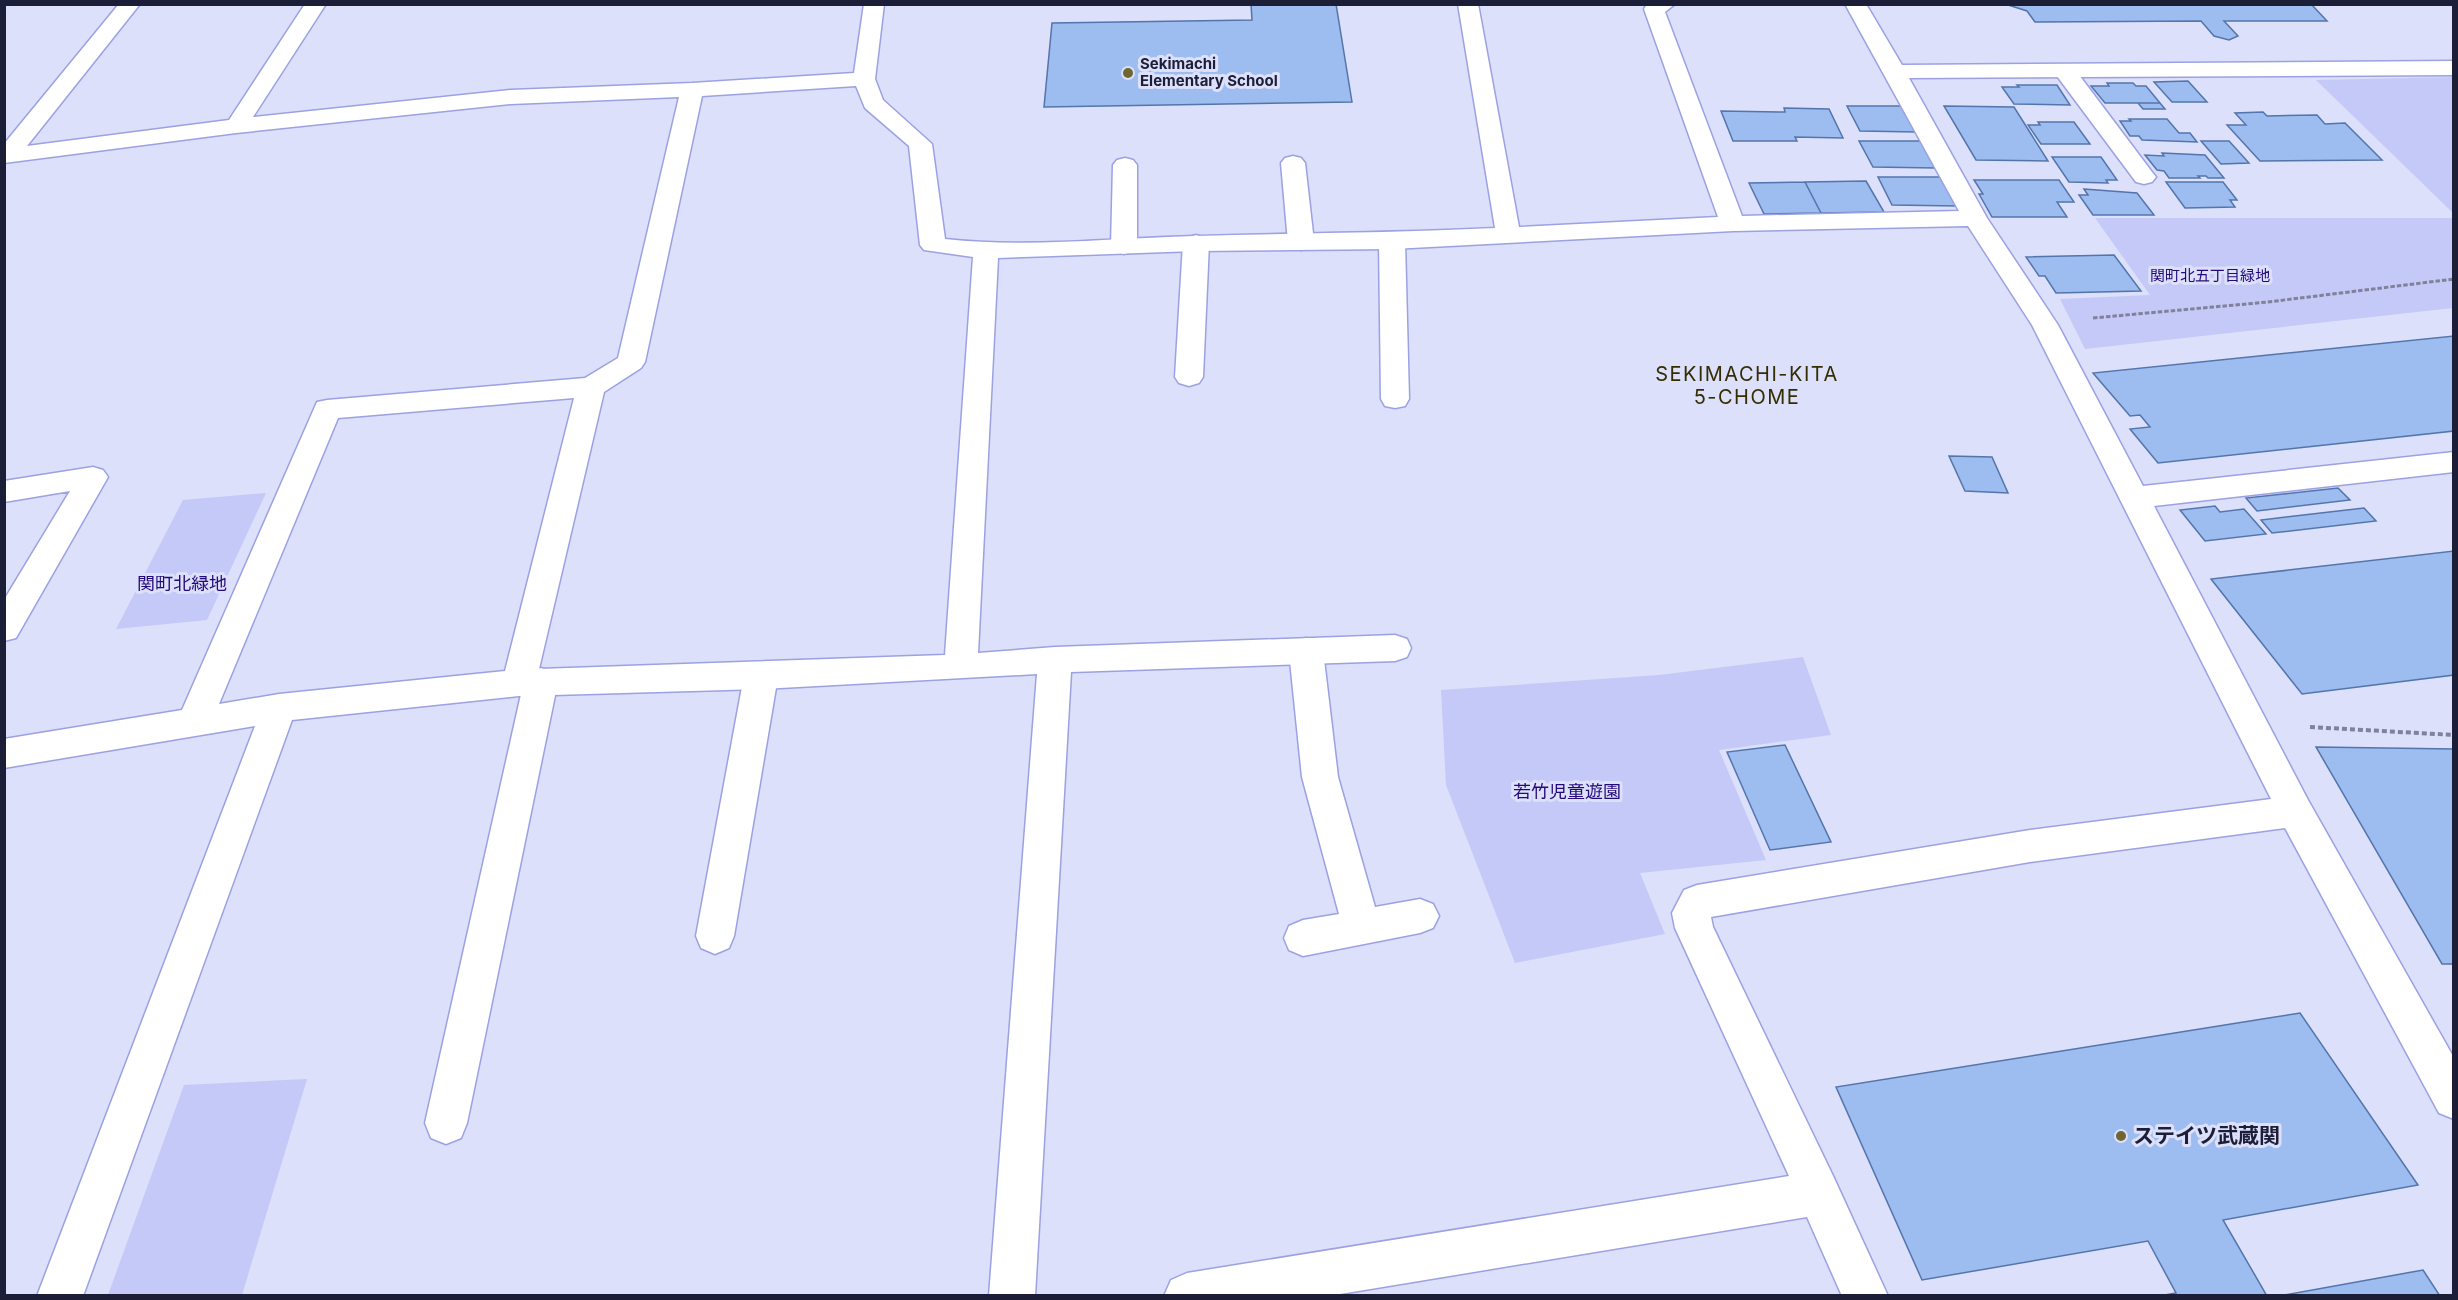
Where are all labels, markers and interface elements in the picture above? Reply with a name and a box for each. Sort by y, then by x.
place label: Sekimachi Elementary School [1140,54,1278,90]
marker: Sekimachi Elementary School [1121,66,1135,80]
park label: 関町北五丁目緑地 [2150,266,2270,285]
district label: SEKIMACHI-KITA 5-CHOME [1655,362,1839,409]
park label: 関町北緑地 [137,573,227,594]
park label: 若竹児童遊園 [1513,781,1621,802]
place label: ステイツ武蔵関 [2133,1123,2280,1148]
marker: ステイツ武蔵関 [2114,1129,2128,1143]

